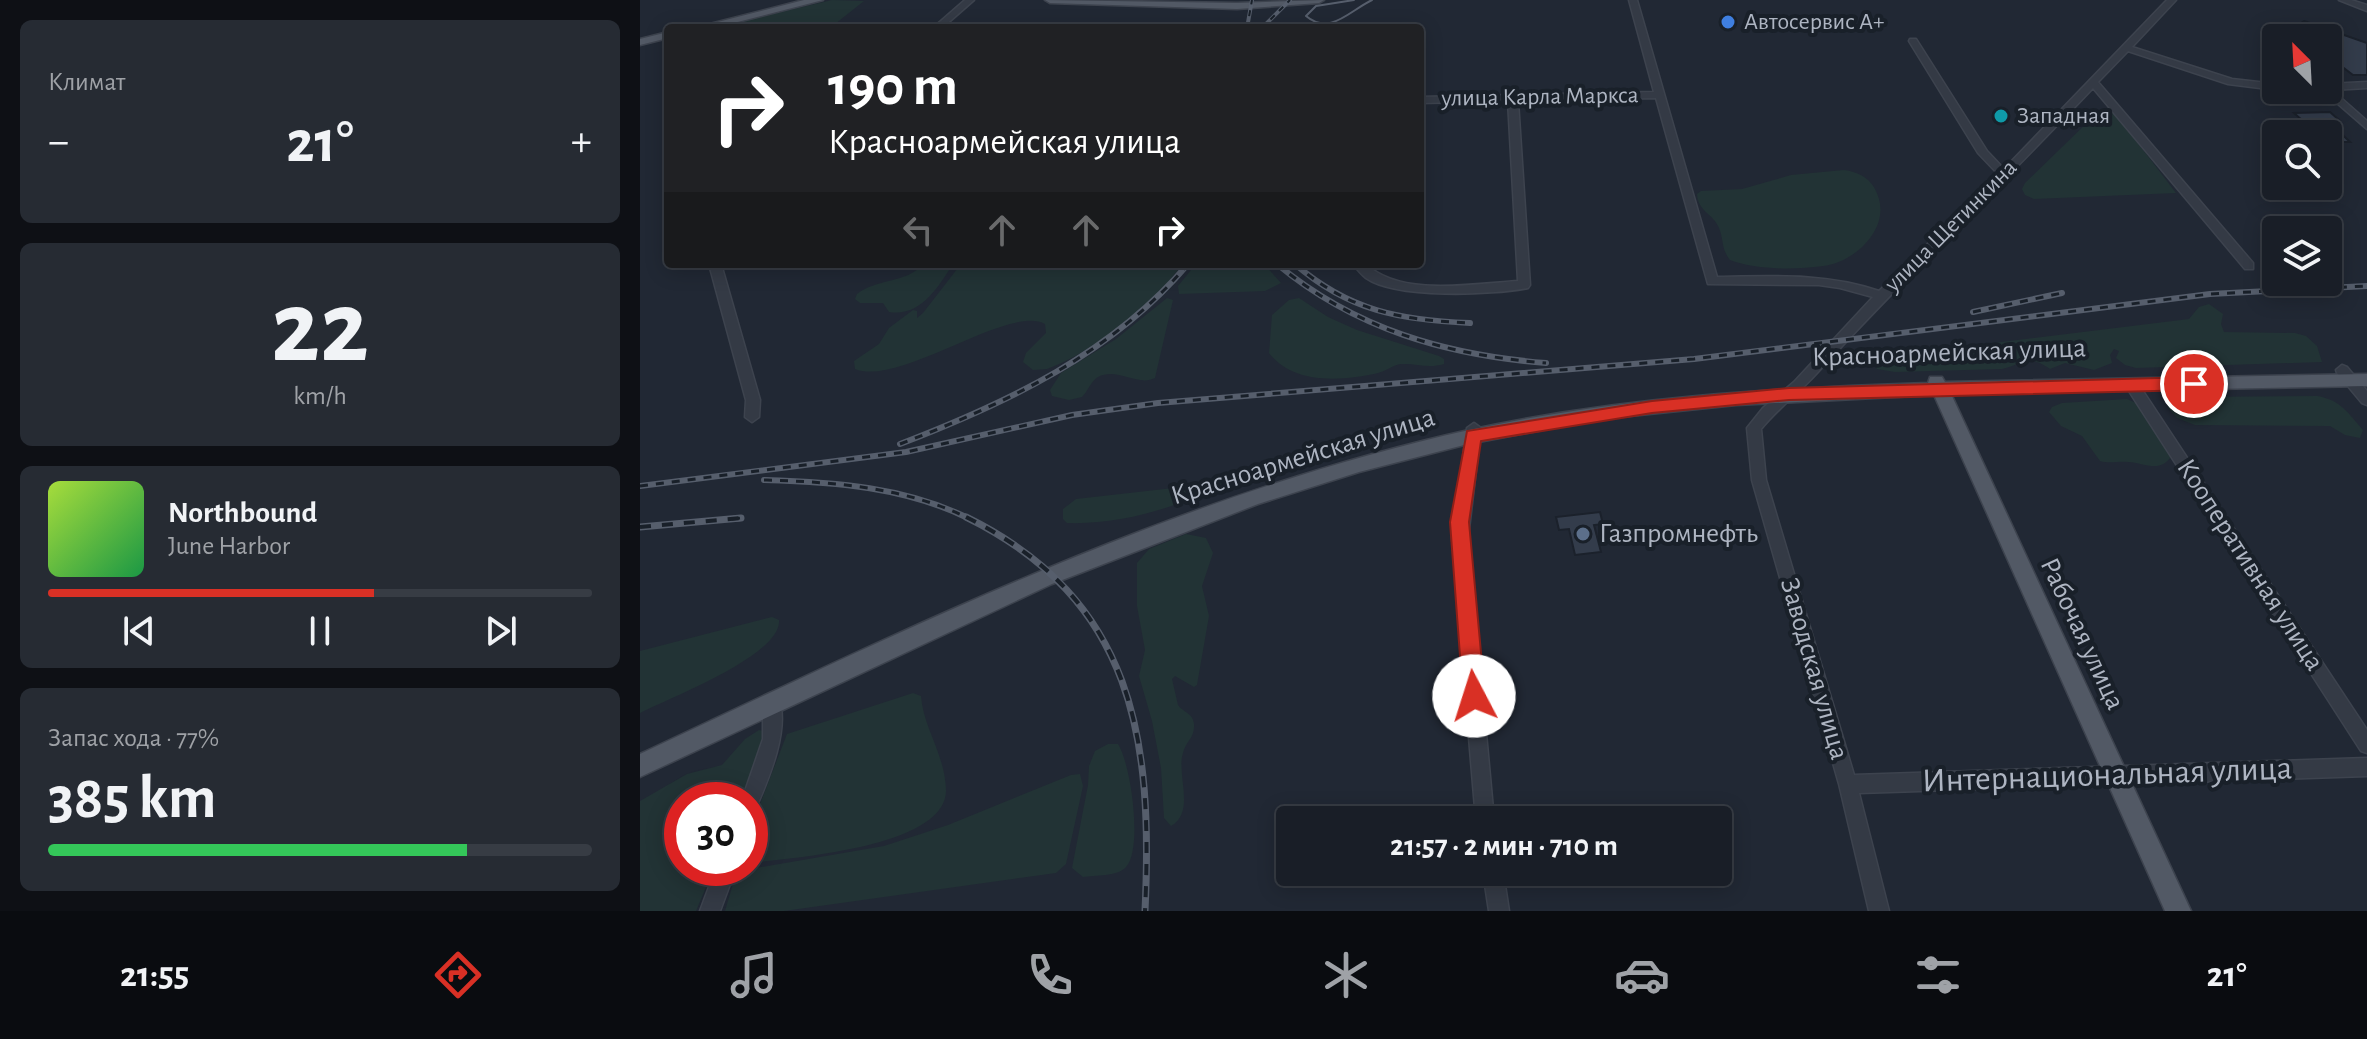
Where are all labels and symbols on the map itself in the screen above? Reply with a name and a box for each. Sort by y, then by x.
place label: Автосервис А+ [1744,10,1885,34]
marker: Автосервис А+ [1719,13,1737,31]
north arrow [2262,24,2342,104]
street label: улица Карла Маркса [1440,83,1639,111]
place label: Западная [2017,104,2110,128]
marker: Западная [1992,107,2010,125]
street label: улица Щетинкина [1880,155,2022,297]
street label: Красноармейская улица [1811,334,2087,372]
pin [2160,350,2228,418]
street label: Красноармейская улица [1168,403,1438,510]
street label: Кооперативная улица [2171,454,2329,676]
place label: Газпромнефть [1599,520,1758,548]
marker: Газпромнефть [1574,525,1592,543]
street label: Рабочая улица [2035,554,2129,714]
street label: Заводская улица [1775,575,1853,763]
position arrow [1432,654,1516,738]
street label: Интернациональная улица [1921,752,2293,798]
speed limit sign: 30 [664,782,768,886]

